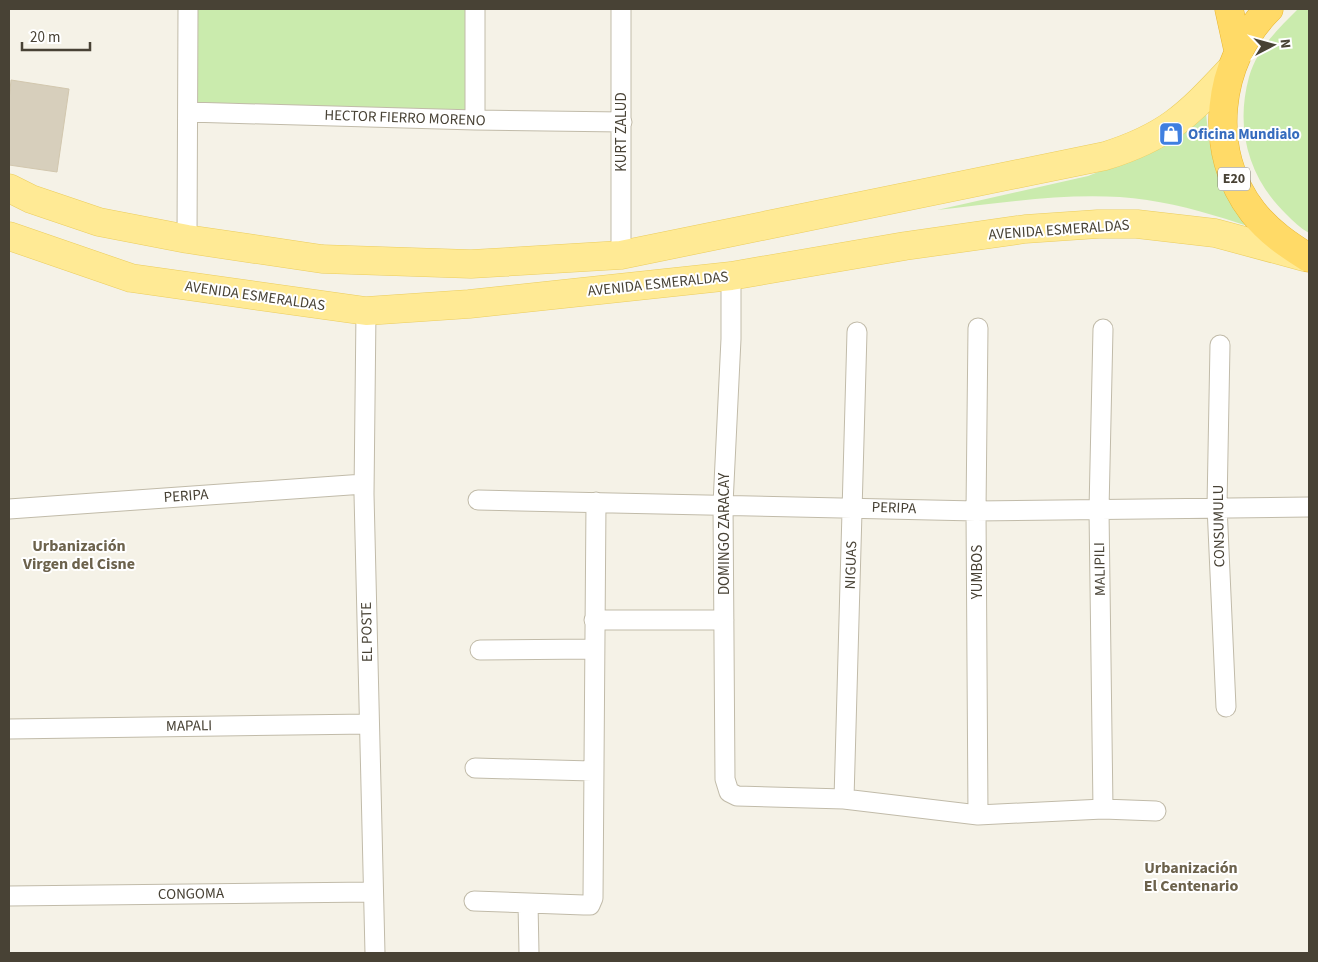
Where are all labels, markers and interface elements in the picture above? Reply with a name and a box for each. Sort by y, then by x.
scale bar [22,20,90,52]
north arrow [1248,20,1298,70]
text: 20 m [30,27,60,48]
text: N [1275,38,1295,49]
street label: KURT ZALUD [611,92,632,172]
street label: HECTOR FIERRO MORENO [324,105,486,131]
shop icon: Oficina Mundialo [1158,121,1184,147]
place label: Oficina Mundialo [1188,124,1300,145]
road number: E20 [1218,168,1250,190]
street label: AVENIDA ESMERALDAS [988,215,1130,245]
street label: AVENIDA ESMERALDAS [587,266,729,302]
street label: AVENIDA ESMERALDAS [184,276,326,316]
street label: DOMINGO ZARACAY [714,472,735,595]
street label: PERIPA [163,484,210,508]
street label: CONSUMULU [1208,485,1230,567]
street label: PERIPA [871,497,918,519]
district label: Urbanización Virgen del Cisne [22,535,135,575]
street label: NIGUAS [840,540,862,590]
street label: MALIPILI [1089,542,1111,596]
street label: YUMBOS [967,545,988,600]
street label: EL POSTE [356,602,378,662]
street label: MAPALI [166,715,212,737]
district label: Urbanización El Centenario [1144,857,1238,897]
street label: CONGOMA [158,883,225,905]

